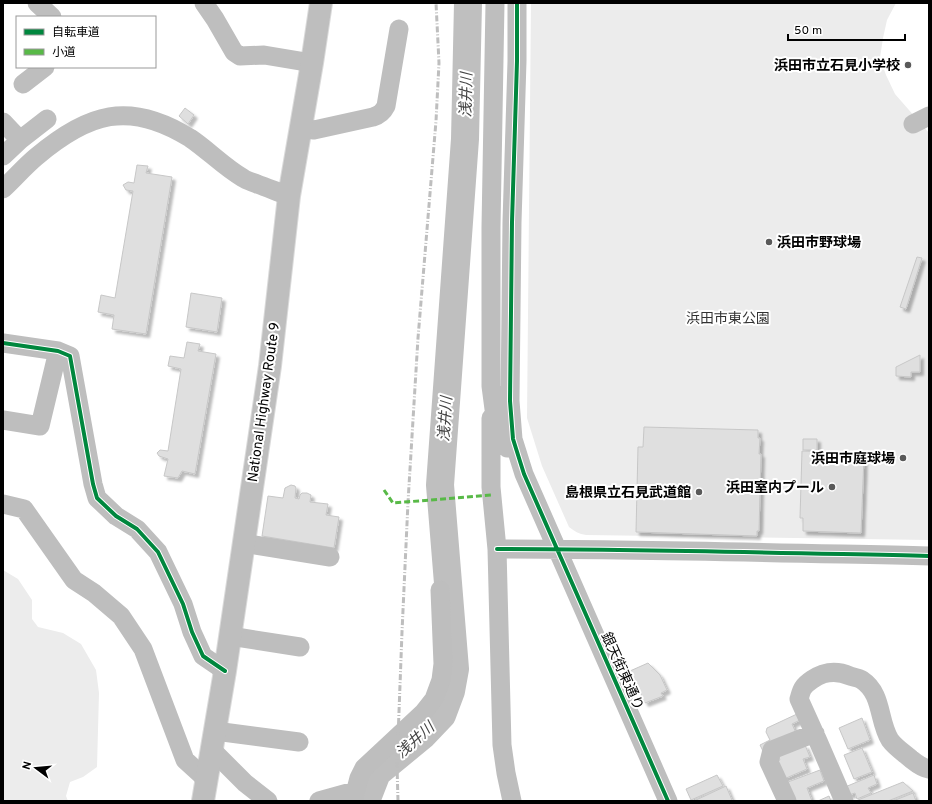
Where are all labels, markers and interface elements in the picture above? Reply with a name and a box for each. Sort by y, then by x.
legend [16,16,156,68]
scale bar [788,16,905,42]
text: 50 m [794,23,822,39]
text: 自転車道 [52,25,100,41]
text: 小道 [52,45,76,61]
place label: 浜田市立石見小学校 [774,57,900,75]
marker: 浜田市立石見小学校 [903,60,913,70]
water label: 浅井川 [458,70,477,118]
place label: 浜田市野球場 [777,234,861,252]
marker: 浜田市野球場 [764,237,774,247]
park label: 浜田市東公園 [686,311,770,328]
street label: National Highway Route 9 [245,321,284,483]
water label: 浅井川 [435,394,458,442]
place label: 浜田市庭球場 [811,450,895,468]
marker: 浜田市庭球場 [898,453,908,463]
place label: 浜田室内プール [726,479,824,497]
marker: 浜田室内プール [827,482,837,492]
place label: 島根県立石見武道館 [565,485,691,502]
marker: 島根県立石見武道館 [694,487,704,497]
street label: 銀天街東通り [597,630,646,713]
water label: 浅井川 [393,718,441,763]
north arrow [16,748,56,788]
text: N [20,760,35,771]

